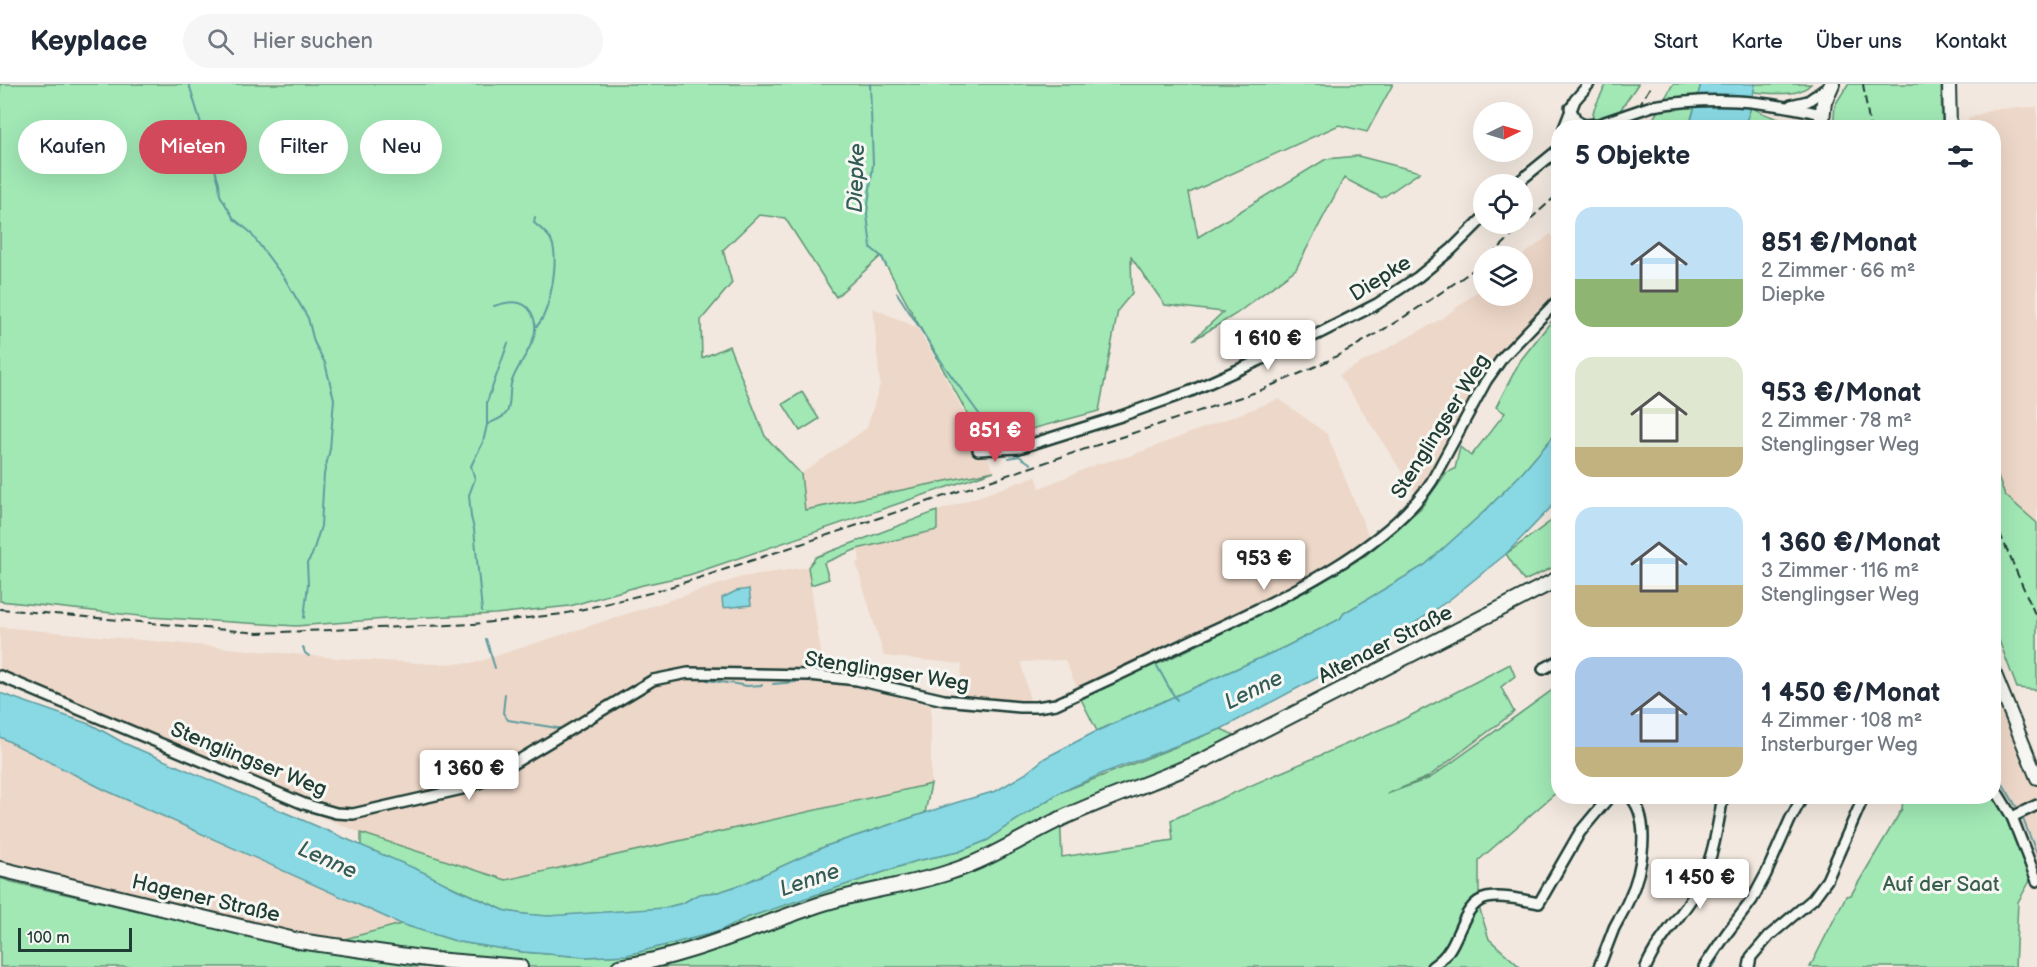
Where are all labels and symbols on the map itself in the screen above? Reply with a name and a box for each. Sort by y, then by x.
north arrow [1473,102,1533,162]
water label: Diepke [842,143,871,213]
street label: Diepke [1345,250,1415,307]
pin: 1 610 € [1213,320,1323,371]
street label: Stenglingser Weg [1386,349,1495,503]
pin: 851 € [953,412,1037,463]
pin: 953 € [1222,540,1306,591]
street label: Altenaer Straße [1314,600,1456,689]
street label: Stenglingser Weg [803,646,971,697]
water label: Lenne [1220,665,1287,716]
street label: Stenglingser Weg [167,717,331,802]
pin: 1 360 € [414,750,524,801]
water label: Lenne [294,835,361,885]
water label: Lenne [776,858,843,903]
pin: 1 450 € [1645,859,1755,910]
street label: Hagener Straße [129,869,282,928]
park label: Auf der Saat [1883,872,2000,897]
scale bar [18,925,132,952]

